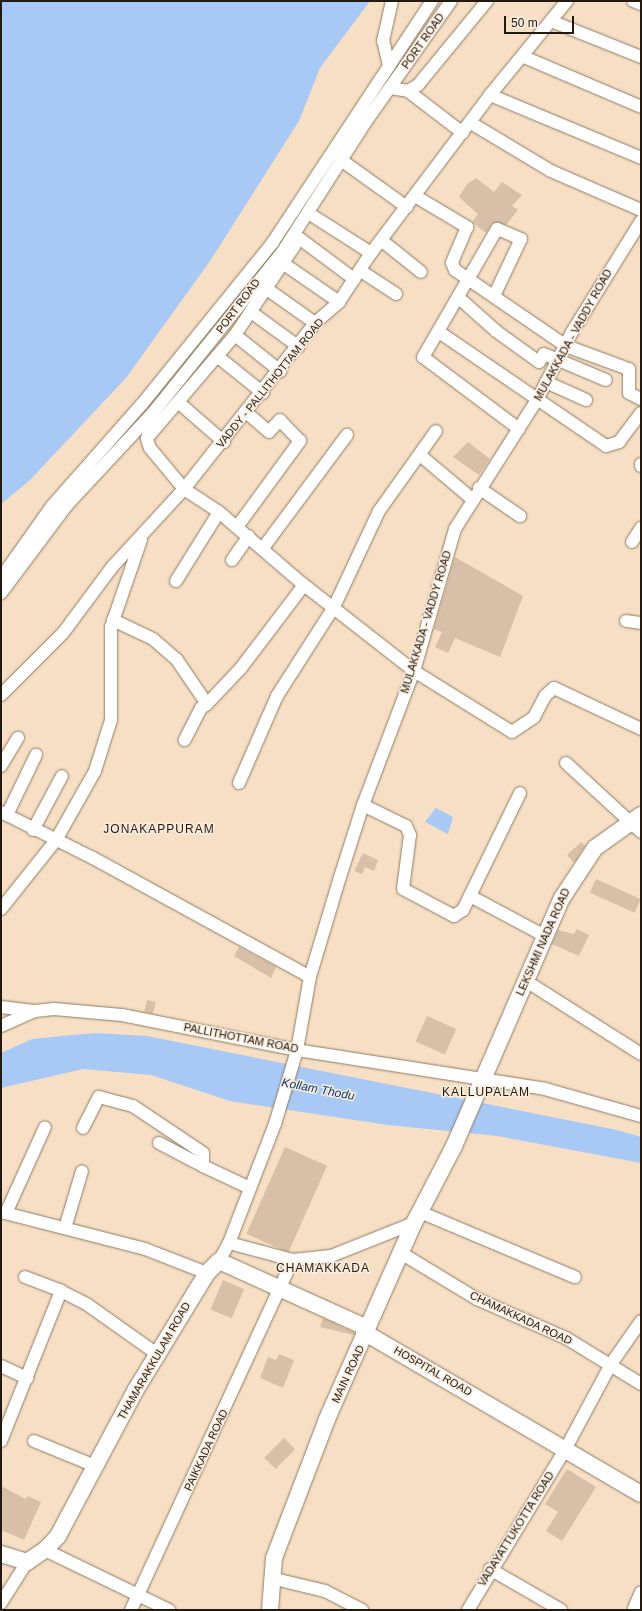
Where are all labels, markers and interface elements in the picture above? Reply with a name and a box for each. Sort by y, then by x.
scale bar [506,8,576,34]
street label: PORT ROAD [399,11,447,71]
text: 50 m [511,16,538,30]
street label: MULAKKADA - VADDY ROAD [531,266,615,404]
street label: PORT ROAD [213,276,263,336]
street label: VADDY - PALLITHOTTAM ROAD [214,315,326,451]
street label: MULAKKADA - VADDY ROAD [398,549,454,695]
district label: JONAKAPPURAM [103,823,215,837]
street label: LEKSHMI NADA ROAD [513,886,573,998]
street label: PALLITHOTTAM ROAD [183,1020,299,1056]
water label: Kollam Thodu [280,1076,356,1104]
district label: KALLUPALAM [442,1086,530,1100]
district label: CHAMAKKADA [276,1262,370,1276]
street label: CHAMAKKADA ROAD [468,1288,574,1348]
street label: THAMARAKKULAM ROAD [115,1300,193,1422]
street label: MAIN ROAD [329,1343,367,1405]
street label: HOSPITAL ROAD [391,1343,475,1399]
street label: PAIKKADA ROAD [181,1407,231,1493]
street label: VADAYATTUKOTTA ROAD [475,1469,557,1589]

